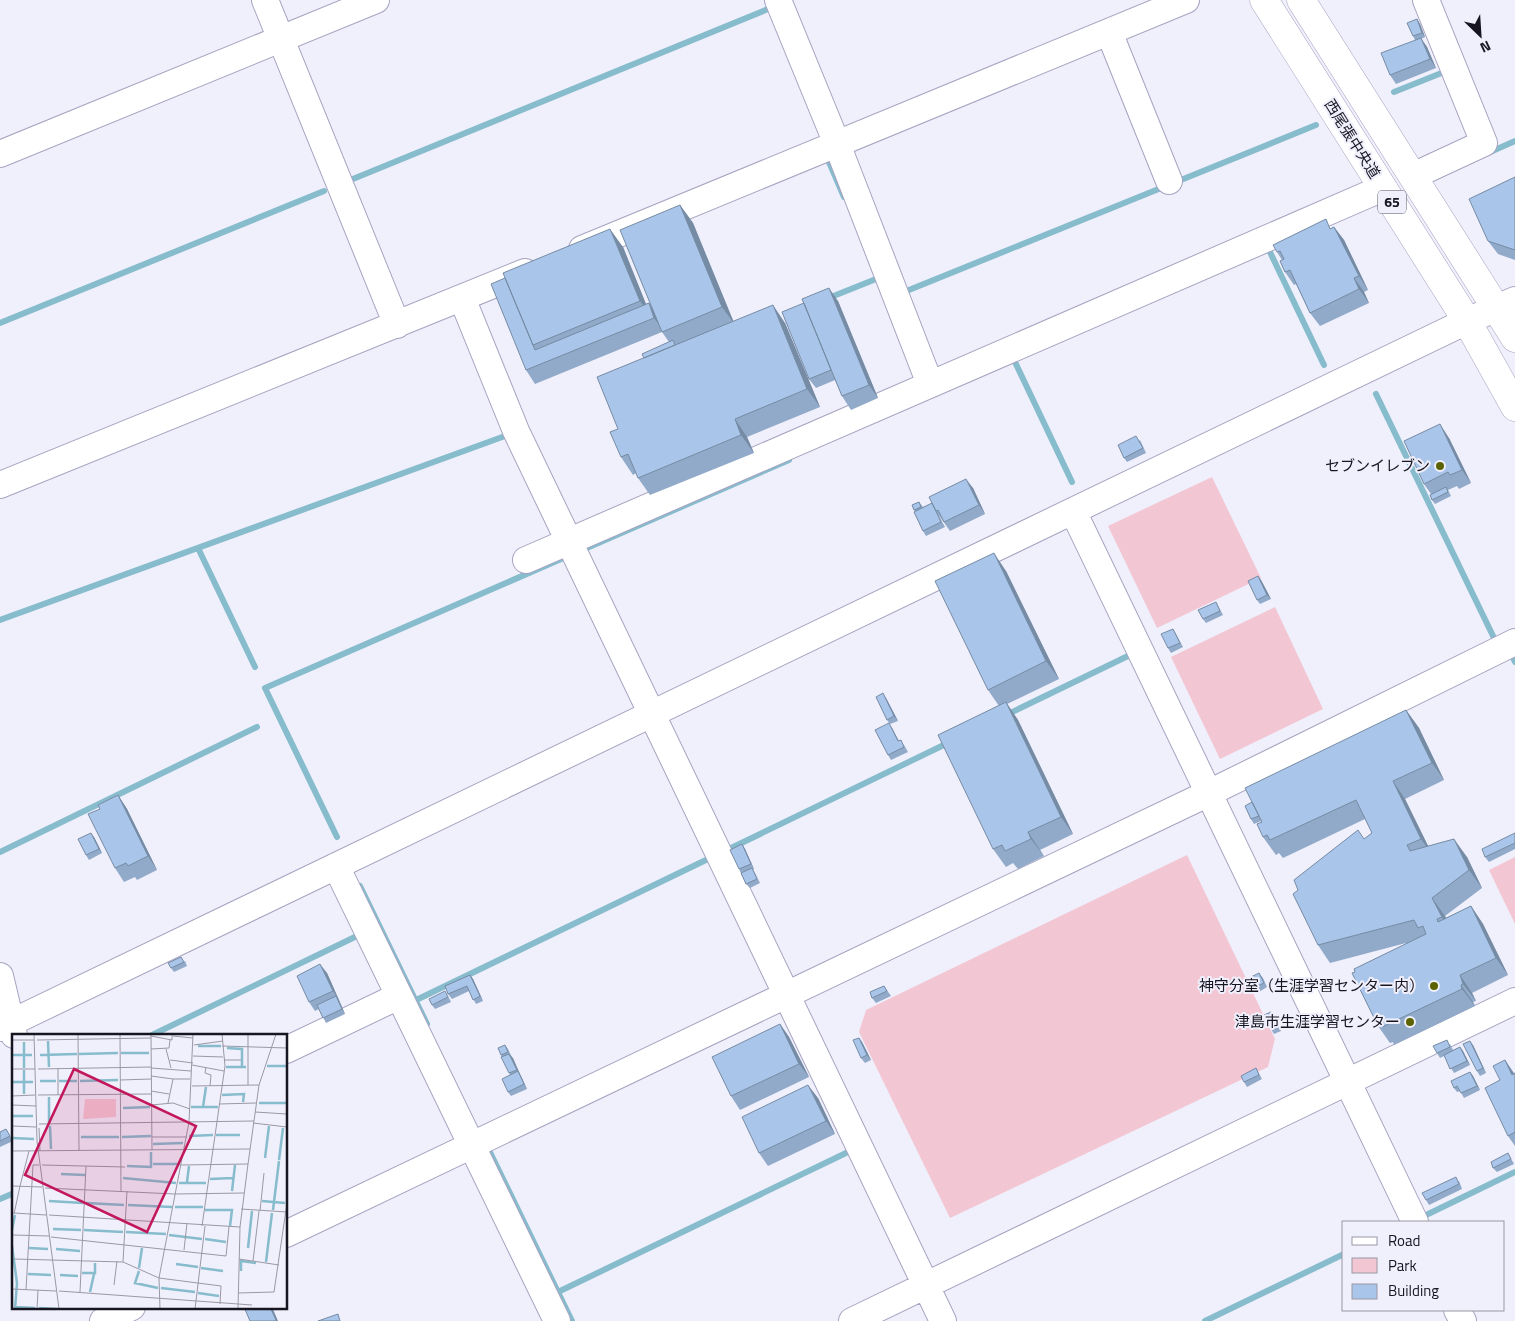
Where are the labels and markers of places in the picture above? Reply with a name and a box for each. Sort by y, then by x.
place label: セブンイレブン [1325,454,1430,477]
marker: セブンイレブン [1434,460,1446,472]
place label: 神守分室（生涯学習センター内） [1199,974,1424,997]
marker: 神守分室（生涯学習センター内） [1428,980,1440,992]
place label: 津島市生涯学習センター [1235,1010,1400,1033]
marker: 津島市生涯学習センター [1404,1016,1416,1028]

